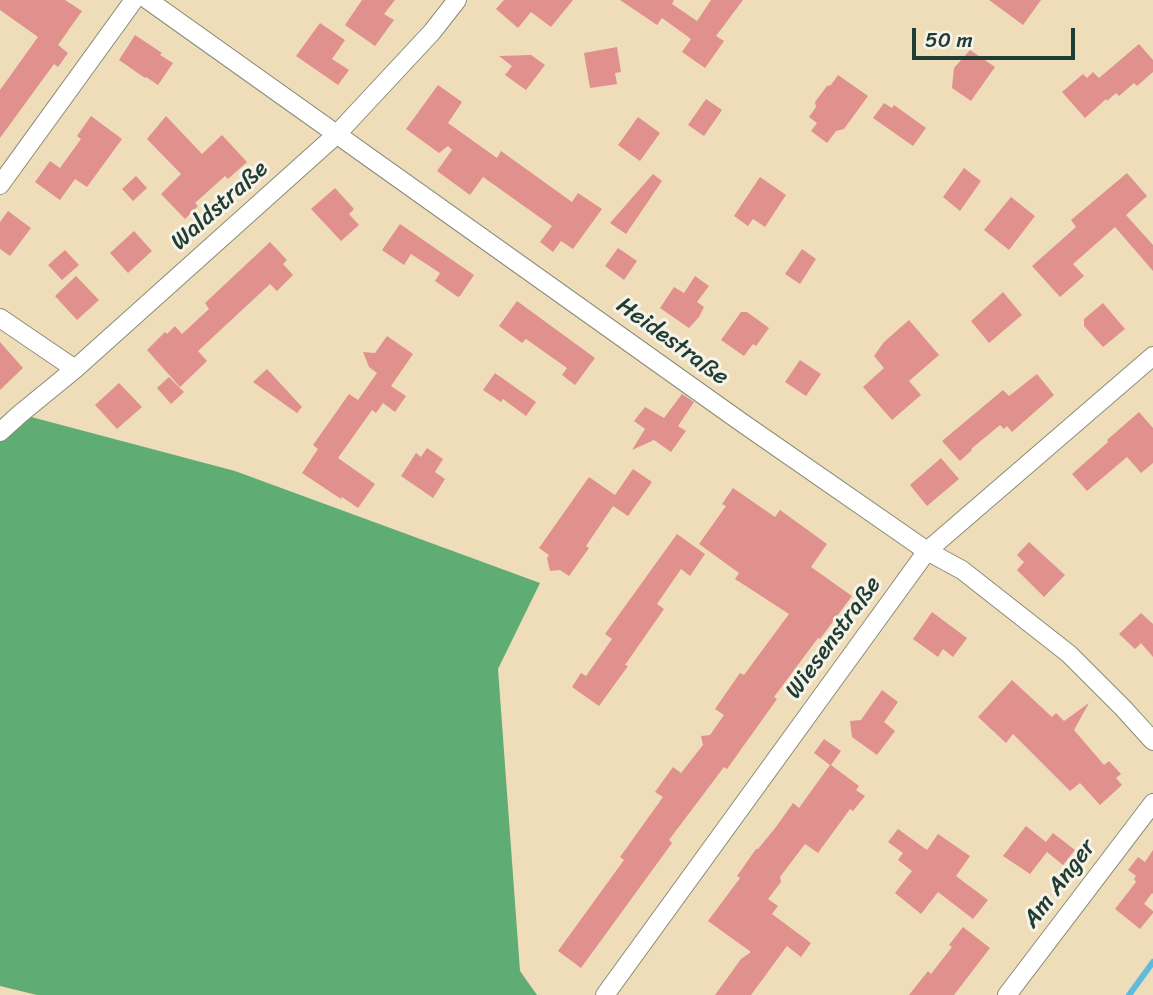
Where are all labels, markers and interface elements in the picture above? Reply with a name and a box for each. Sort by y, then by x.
scale bar [915,14,1078,58]
text: 50 m [925,21,973,59]
street label: Waldstraße [166,155,274,257]
street label: Heidestraße [610,292,734,392]
street label: Wiesenstraße [780,571,888,705]
street label: Am Anger [1017,834,1103,934]

